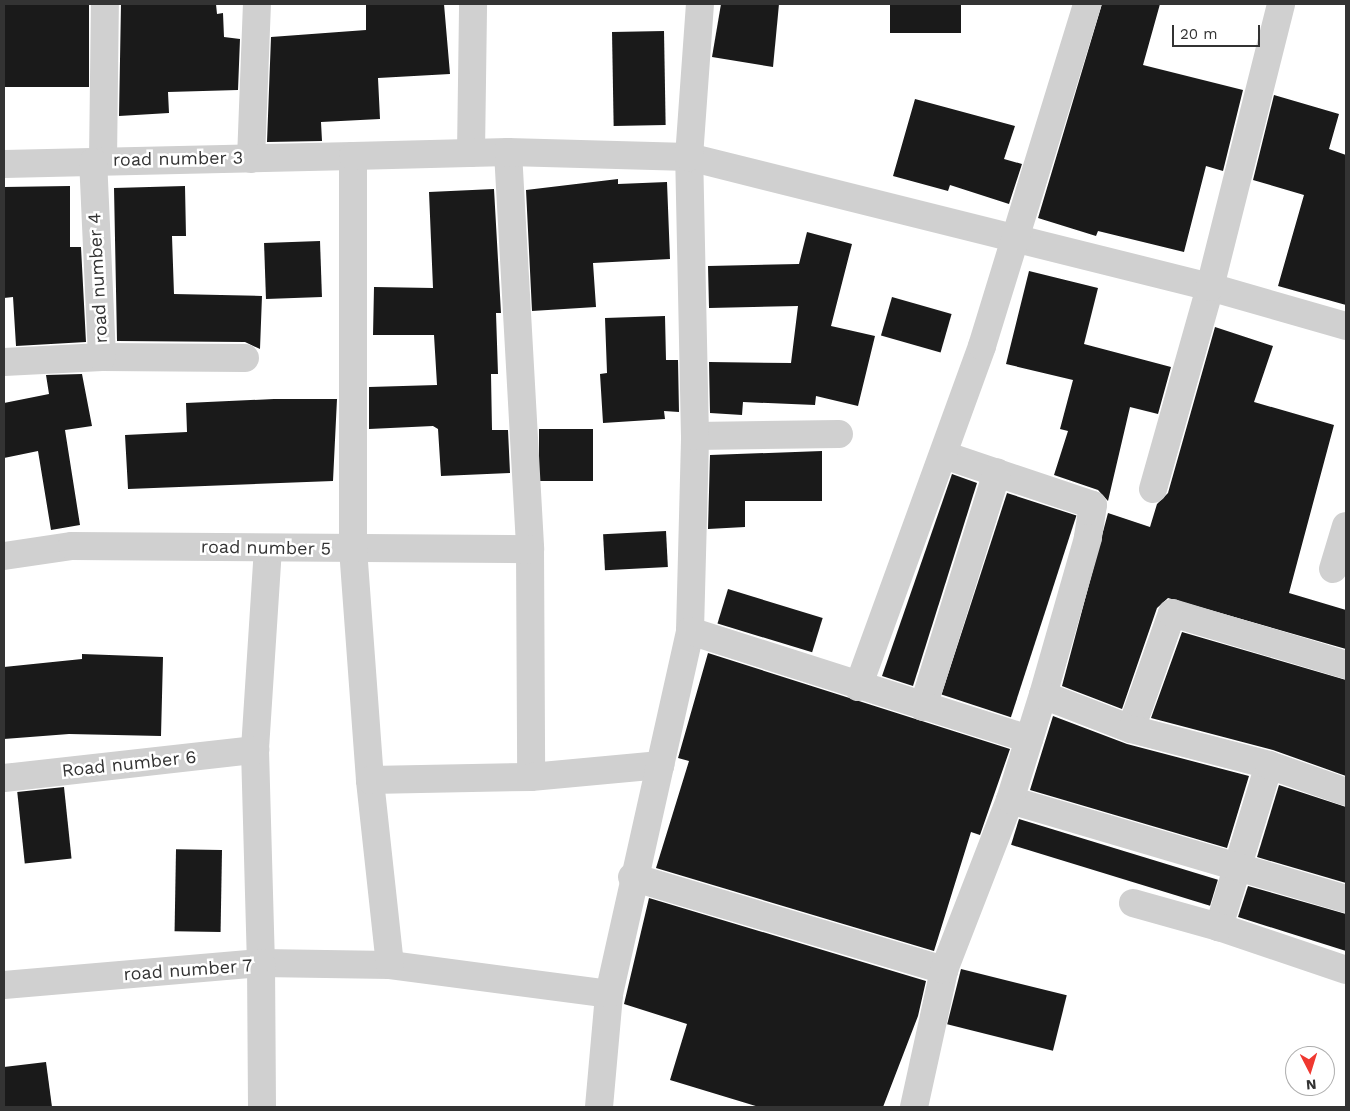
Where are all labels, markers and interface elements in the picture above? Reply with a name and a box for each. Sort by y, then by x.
scale bar [1175,15,1262,47]
text: 20 m [1180,25,1218,43]
street label: road number 3 [113,147,243,171]
street label: road number 4 [84,212,112,344]
street label: road number 5 [201,536,331,560]
street label: Road number 6 [60,746,198,782]
street label: road number 7 [122,955,254,985]
north arrow [1285,1046,1335,1096]
text: N [1305,1077,1317,1093]

